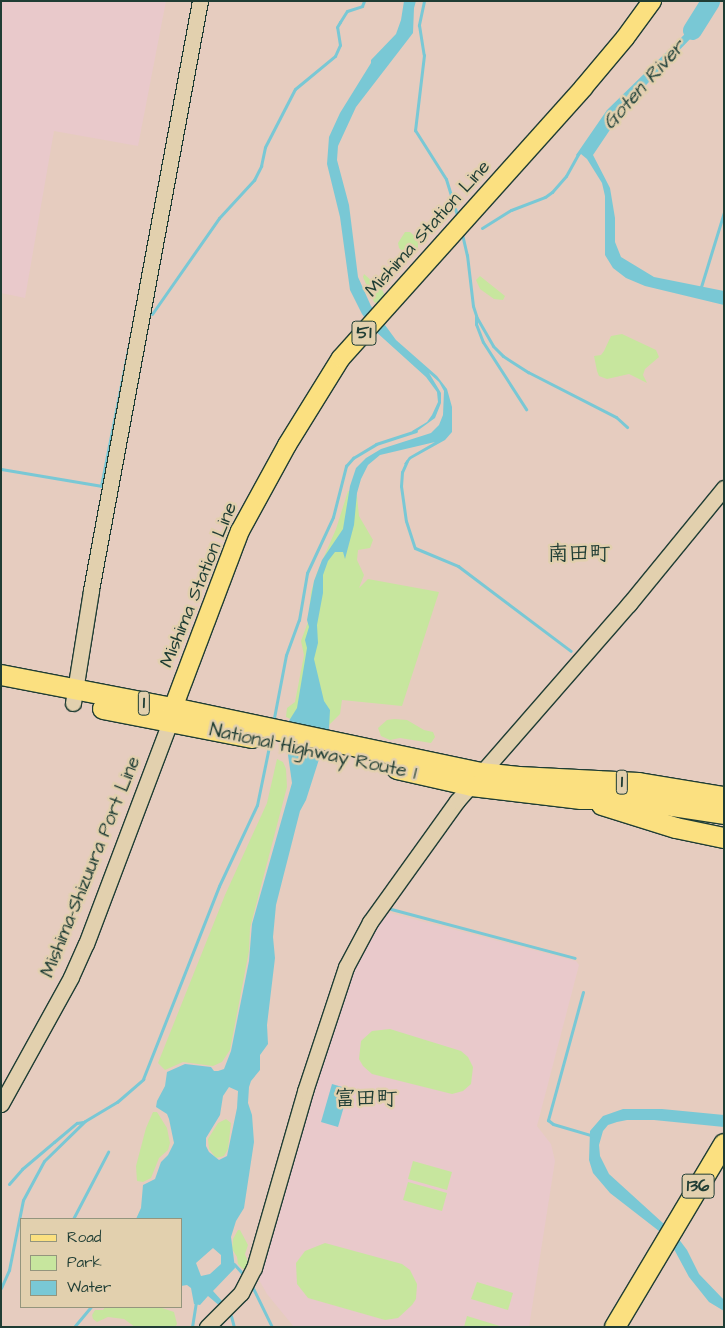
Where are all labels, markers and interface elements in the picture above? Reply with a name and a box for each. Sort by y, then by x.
water label: Goten River [598,36,690,134]
street label: Mishima Station Line [361,156,495,302]
road number: 51 [350,317,378,348]
street label: Mishima Station Line [155,499,243,671]
district label: 南田町 [548,541,610,567]
road number: 1 [138,688,150,718]
street label: National Highway Route 1 [207,719,419,785]
street label: Mishima-Shizuura Port Line [36,753,146,981]
road number: 1 [616,766,628,798]
district label: 富田町 [335,1086,397,1112]
road number: 136 [680,1170,716,1202]
legend [20,1218,182,1308]
text: Road [67,1227,101,1248]
text: Park [67,1252,102,1273]
text: Water [67,1277,111,1298]

